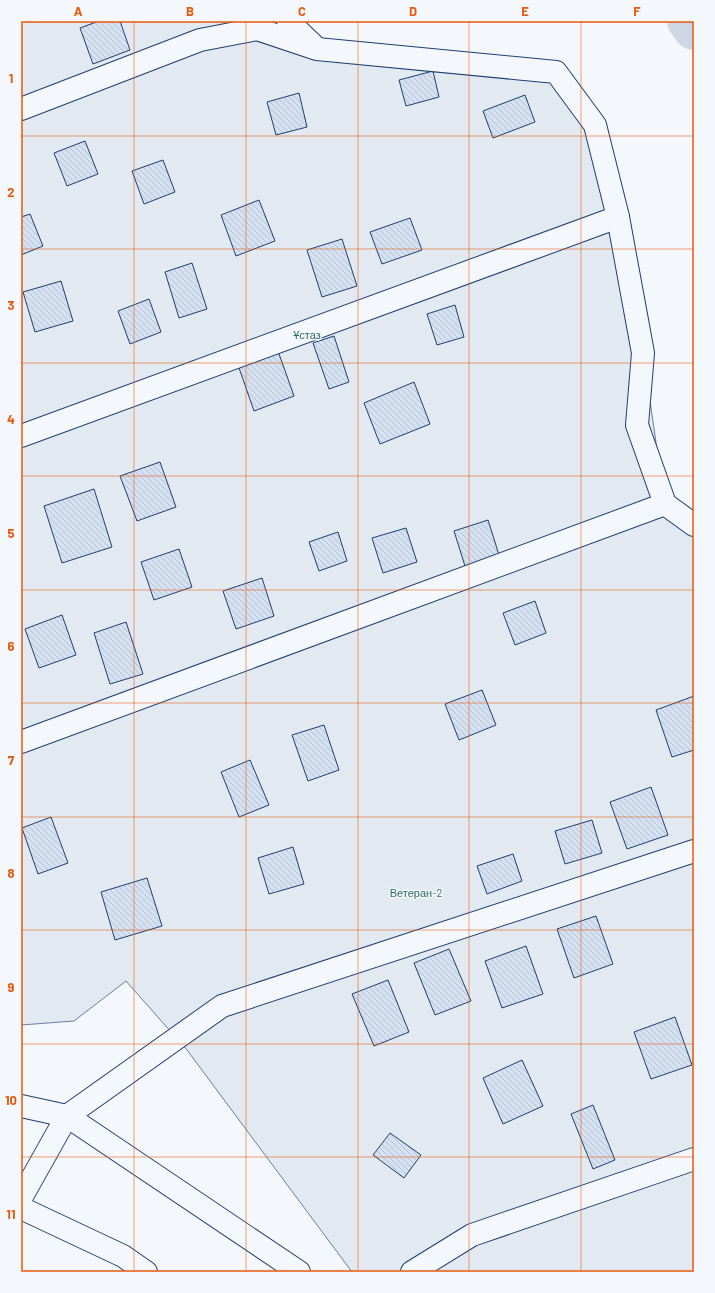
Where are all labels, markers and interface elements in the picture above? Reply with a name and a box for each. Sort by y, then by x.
text: A [74,3,83,19]
text: B [186,3,194,19]
text: C [298,3,306,19]
text: D [409,3,417,19]
text: E [521,3,529,19]
text: F [633,3,641,19]
text: 1 [9,70,13,86]
text: 2 [7,184,15,200]
text: 3 [7,297,15,313]
park label: Ұстаз [293,328,321,341]
text: 4 [7,411,15,427]
text: 5 [7,525,15,541]
text: 6 [8,638,15,654]
text: 7 [8,752,15,768]
text: 8 [7,865,15,881]
park label: Ветеран-2 [390,886,442,899]
text: 9 [8,979,15,995]
text: 10 [5,1092,17,1108]
text: 11 [6,1206,16,1222]

